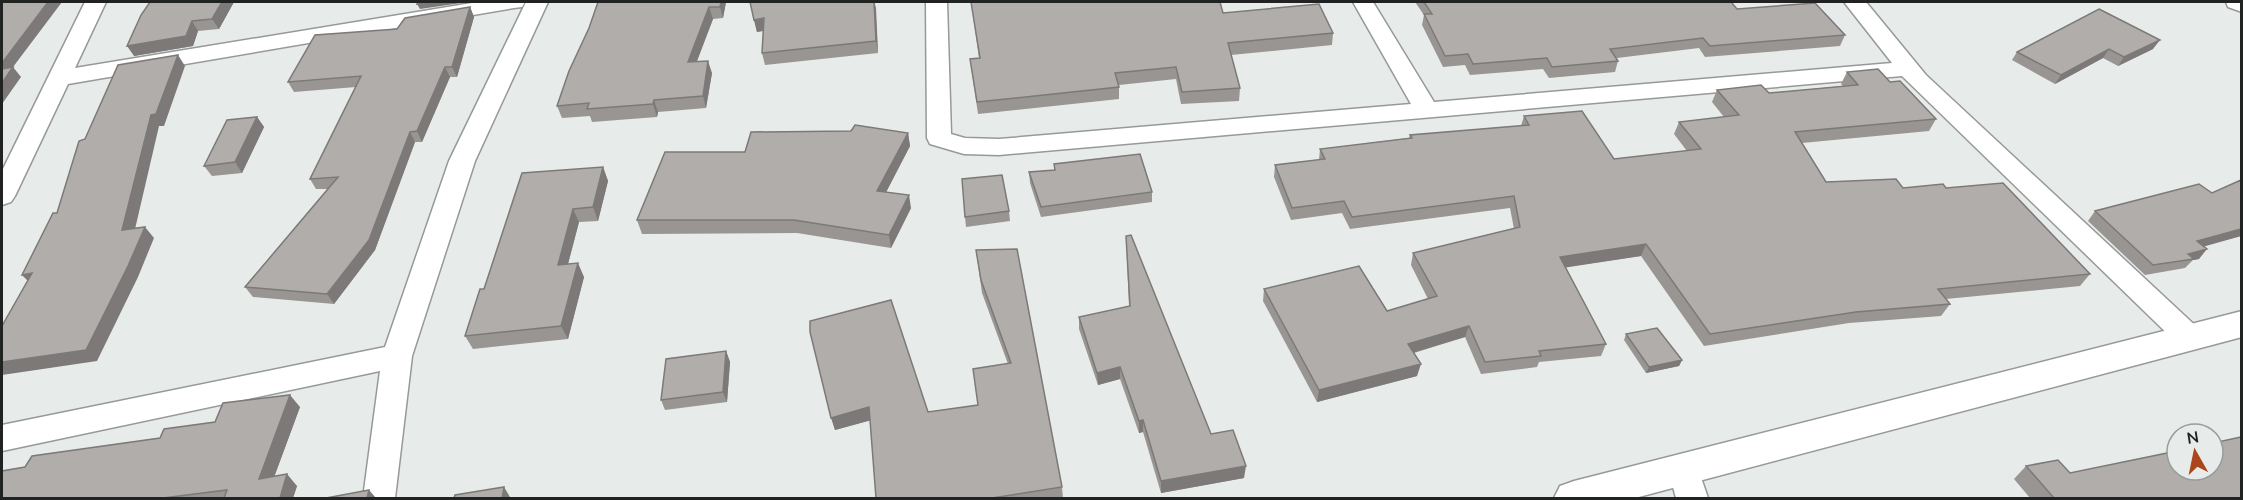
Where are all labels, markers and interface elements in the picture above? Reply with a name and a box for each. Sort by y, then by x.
north arrow [2165,422,2225,482]
text: N [2185,426,2200,450]

